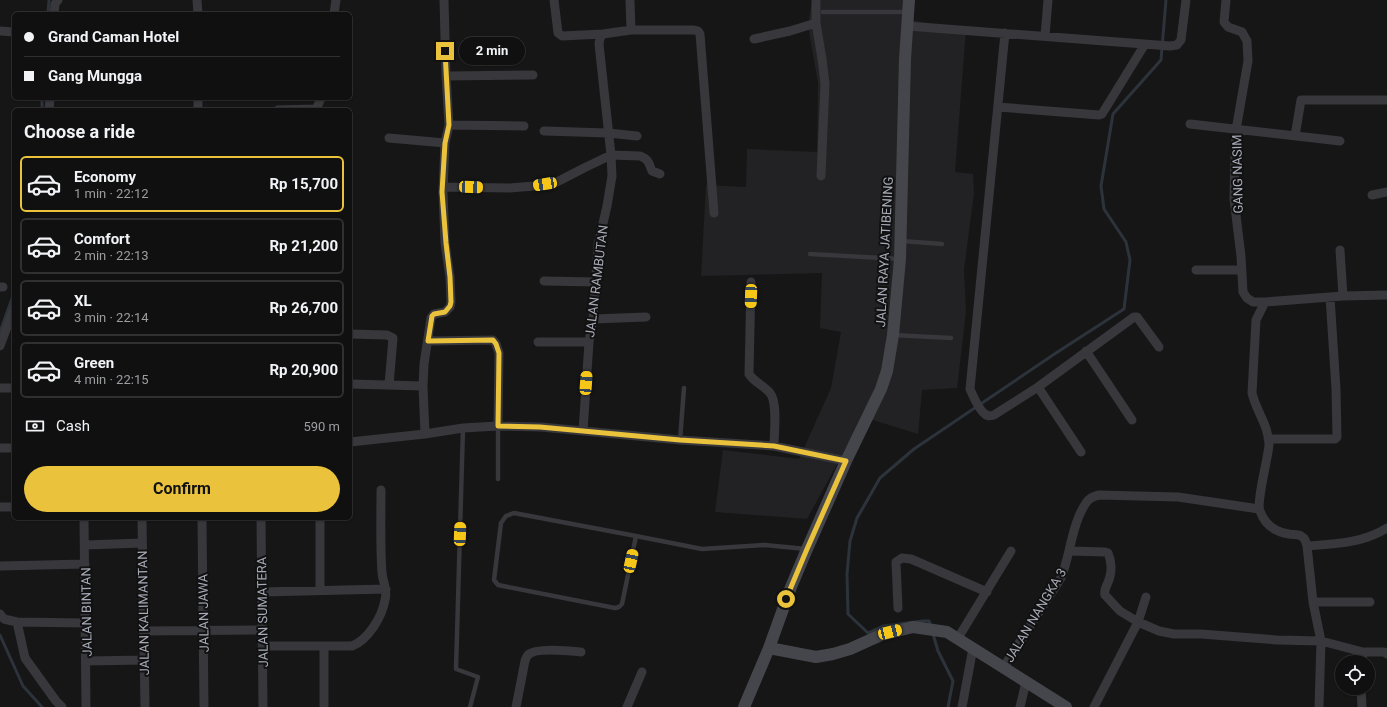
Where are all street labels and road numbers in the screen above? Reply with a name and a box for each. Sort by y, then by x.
street label: GANG NASIM [1229,134,1246,214]
street label: JALAN RAYA JATIBENING [873,176,896,328]
street label: JALAN RAMBUTAN [582,224,611,338]
street label: JALAN KALIMANTAN [135,550,152,676]
street label: JALAN SUMATERA [254,556,271,667]
street label: JALAN NANGKA 3 [1002,566,1069,665]
street label: JALAN BINTAN [78,567,95,657]
street label: JALAN JAWA [195,573,212,652]

